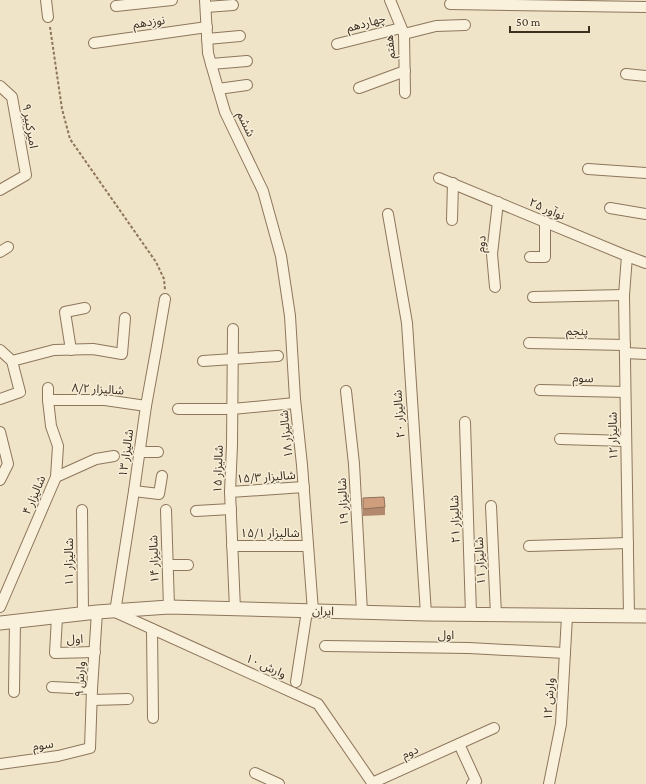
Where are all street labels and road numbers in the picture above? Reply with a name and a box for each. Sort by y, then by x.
street label: چهاردهم [345,11,388,37]
street label: نوزدهم [132,13,166,33]
street label: هفتم [382,34,400,60]
street label: امیرکبیر ۹ [19,102,41,150]
street label: ششم [232,109,258,140]
street label: نوآور ۲۵ [527,195,567,223]
street label: دوم [473,235,491,253]
street label: پنجم [566,324,588,340]
street label: سوم [572,371,594,387]
street label: شالیزار ۸/۲ [71,381,125,397]
street label: شالیزار ۲۰ [390,389,408,439]
street label: شالیزار ۱۸ [277,409,296,459]
street label: شالیزار ۱۲ [606,412,620,460]
street label: شالیزار ۱۳ [116,428,136,478]
street label: شالیزار ۱۵ [210,445,226,493]
street label: شالیزار ۱۵/۳ [236,468,296,486]
street label: شالیزار ۴ [19,473,49,517]
street label: شالیزار ۱۹ [335,478,351,526]
street label: شالیزار ۲۱ [447,495,463,543]
street label: شالیزار ۱۵/۱ [240,526,300,540]
street label: شالیزار ۱۴ [146,535,162,583]
street label: شالیزار ۱۱ [472,537,488,585]
street label: شالیزار ۱۱ [62,538,76,586]
street label: ایران [312,604,334,618]
street label: اول [438,628,455,642]
street label: اول [66,632,84,646]
street label: وارش ۱۰ [244,651,288,681]
street label: وارش ۹ [72,661,88,697]
street label: وارش ۱۲ [541,677,557,721]
street label: سوم [32,736,55,756]
street label: دوم [399,742,422,764]

